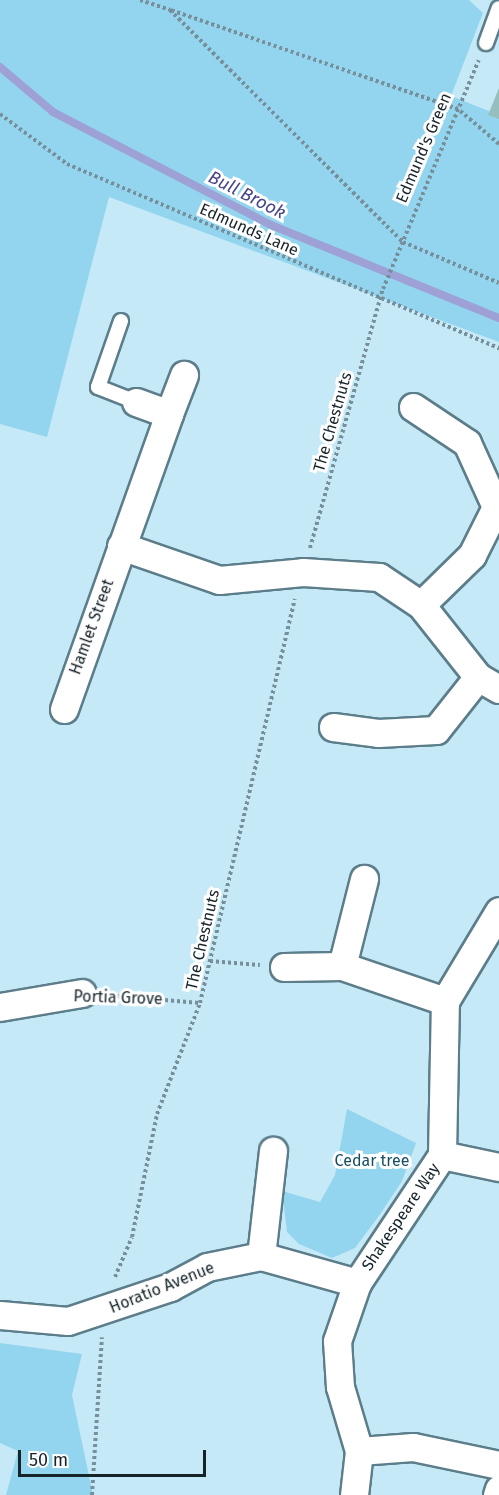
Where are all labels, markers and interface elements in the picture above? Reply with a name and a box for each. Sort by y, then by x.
street label: Edmund's Green [392,90,456,206]
water label: Bull Brook [205,166,289,224]
street label: Edmunds Lane [197,200,301,260]
street label: The Chestnuts [310,370,356,474]
street label: Hamlet Street [66,577,118,677]
street label: The Chestnuts [182,888,224,992]
street label: Portia Grove [73,987,163,1009]
park label: Cedar tree [335,1151,409,1171]
street label: Shakespeare Way [358,1160,444,1274]
street label: Horatio Avenue [107,1258,217,1318]
scale bar [21,1438,208,1476]
text: 50 m [29,1449,68,1471]

